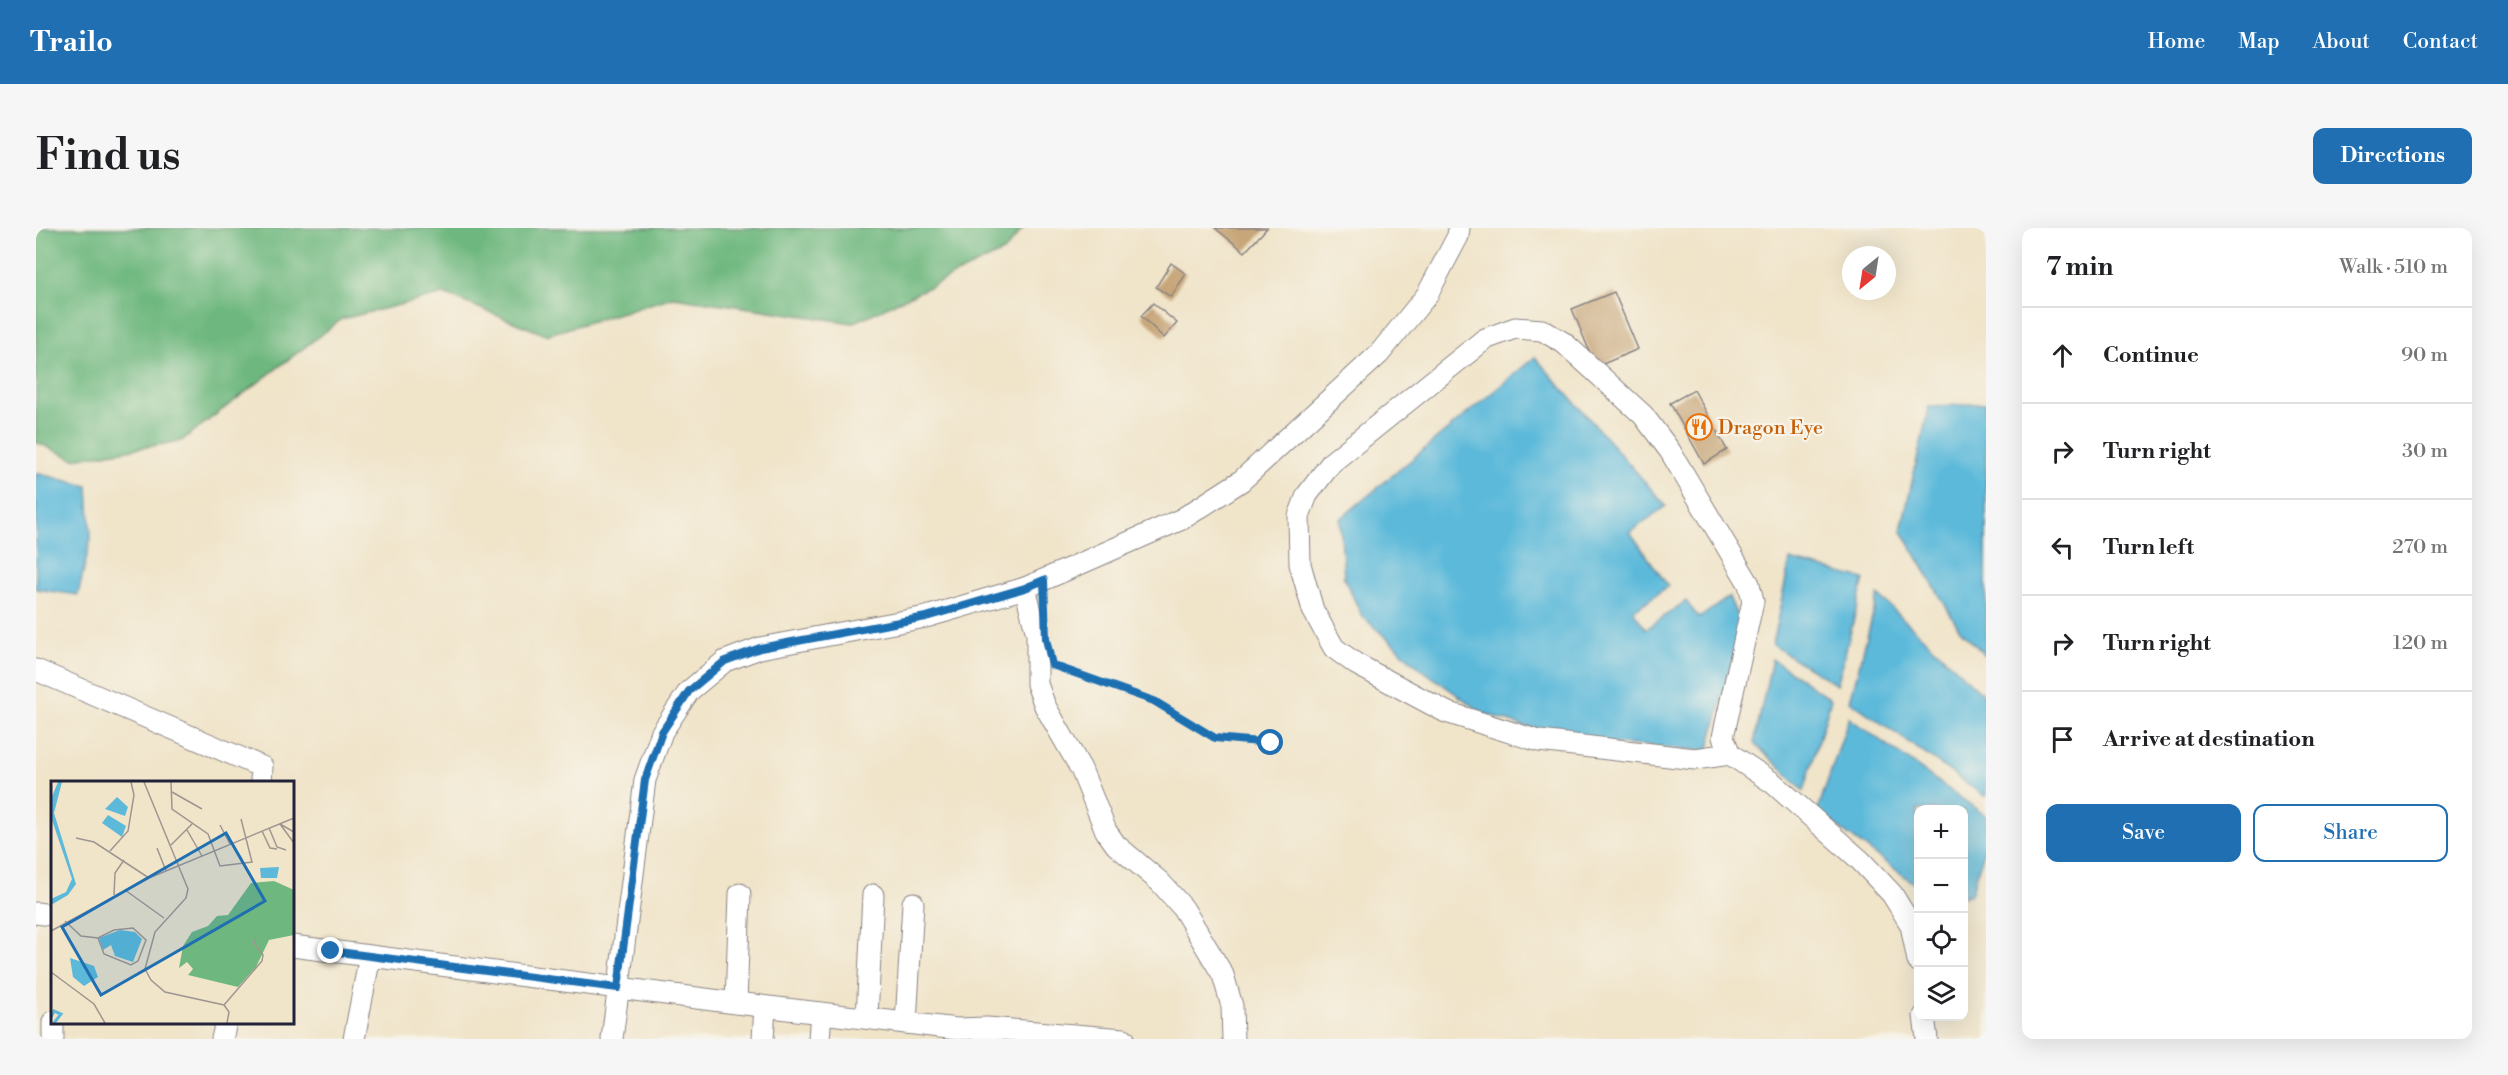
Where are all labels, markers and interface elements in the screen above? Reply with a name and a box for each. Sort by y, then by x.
text: Trailo [30,25,113,60]
text: Home [2148,29,2205,55]
text: Map [2238,29,2280,55]
text: About [2313,29,2370,55]
text: Contact [2403,29,2478,55]
button: Directions [2313,128,2472,184]
text: Find us [36,130,180,183]
north arrow [1842,246,1896,300]
text: 7 min [2046,251,2113,283]
text: Walk · 510 m [2339,255,2448,280]
icon: ahead [2046,339,2079,372]
text: Continue [2103,342,2199,369]
text: 90 m [2401,343,2448,368]
restaurant icon: Dragon Eye [1684,412,1714,442]
place label: Dragon Eye [1718,416,1823,441]
icon: right [2046,435,2079,468]
text: Turn right [2103,438,2211,465]
text: 30 m [2402,439,2448,464]
icon: left [2046,531,2079,564]
text: Turn left [2103,534,2194,561]
text: 270 m [2392,535,2448,560]
icon: right [2046,627,2079,660]
text: Turn right [2103,630,2211,657]
text: 120 m [2393,631,2448,656]
icon: arrive [2046,723,2079,756]
text: Arrive at destination [2103,726,2315,753]
route start [1257,729,1283,755]
inset map [51,781,294,1024]
button: Save [2046,804,2241,862]
button: Share [2253,804,2448,862]
map controls [1914,805,1968,1021]
button: + [1914,805,1968,859]
button: − [1914,859,1968,913]
button: locate [1914,913,1968,967]
route end [317,937,343,963]
button: layers [1914,967,1968,1021]

